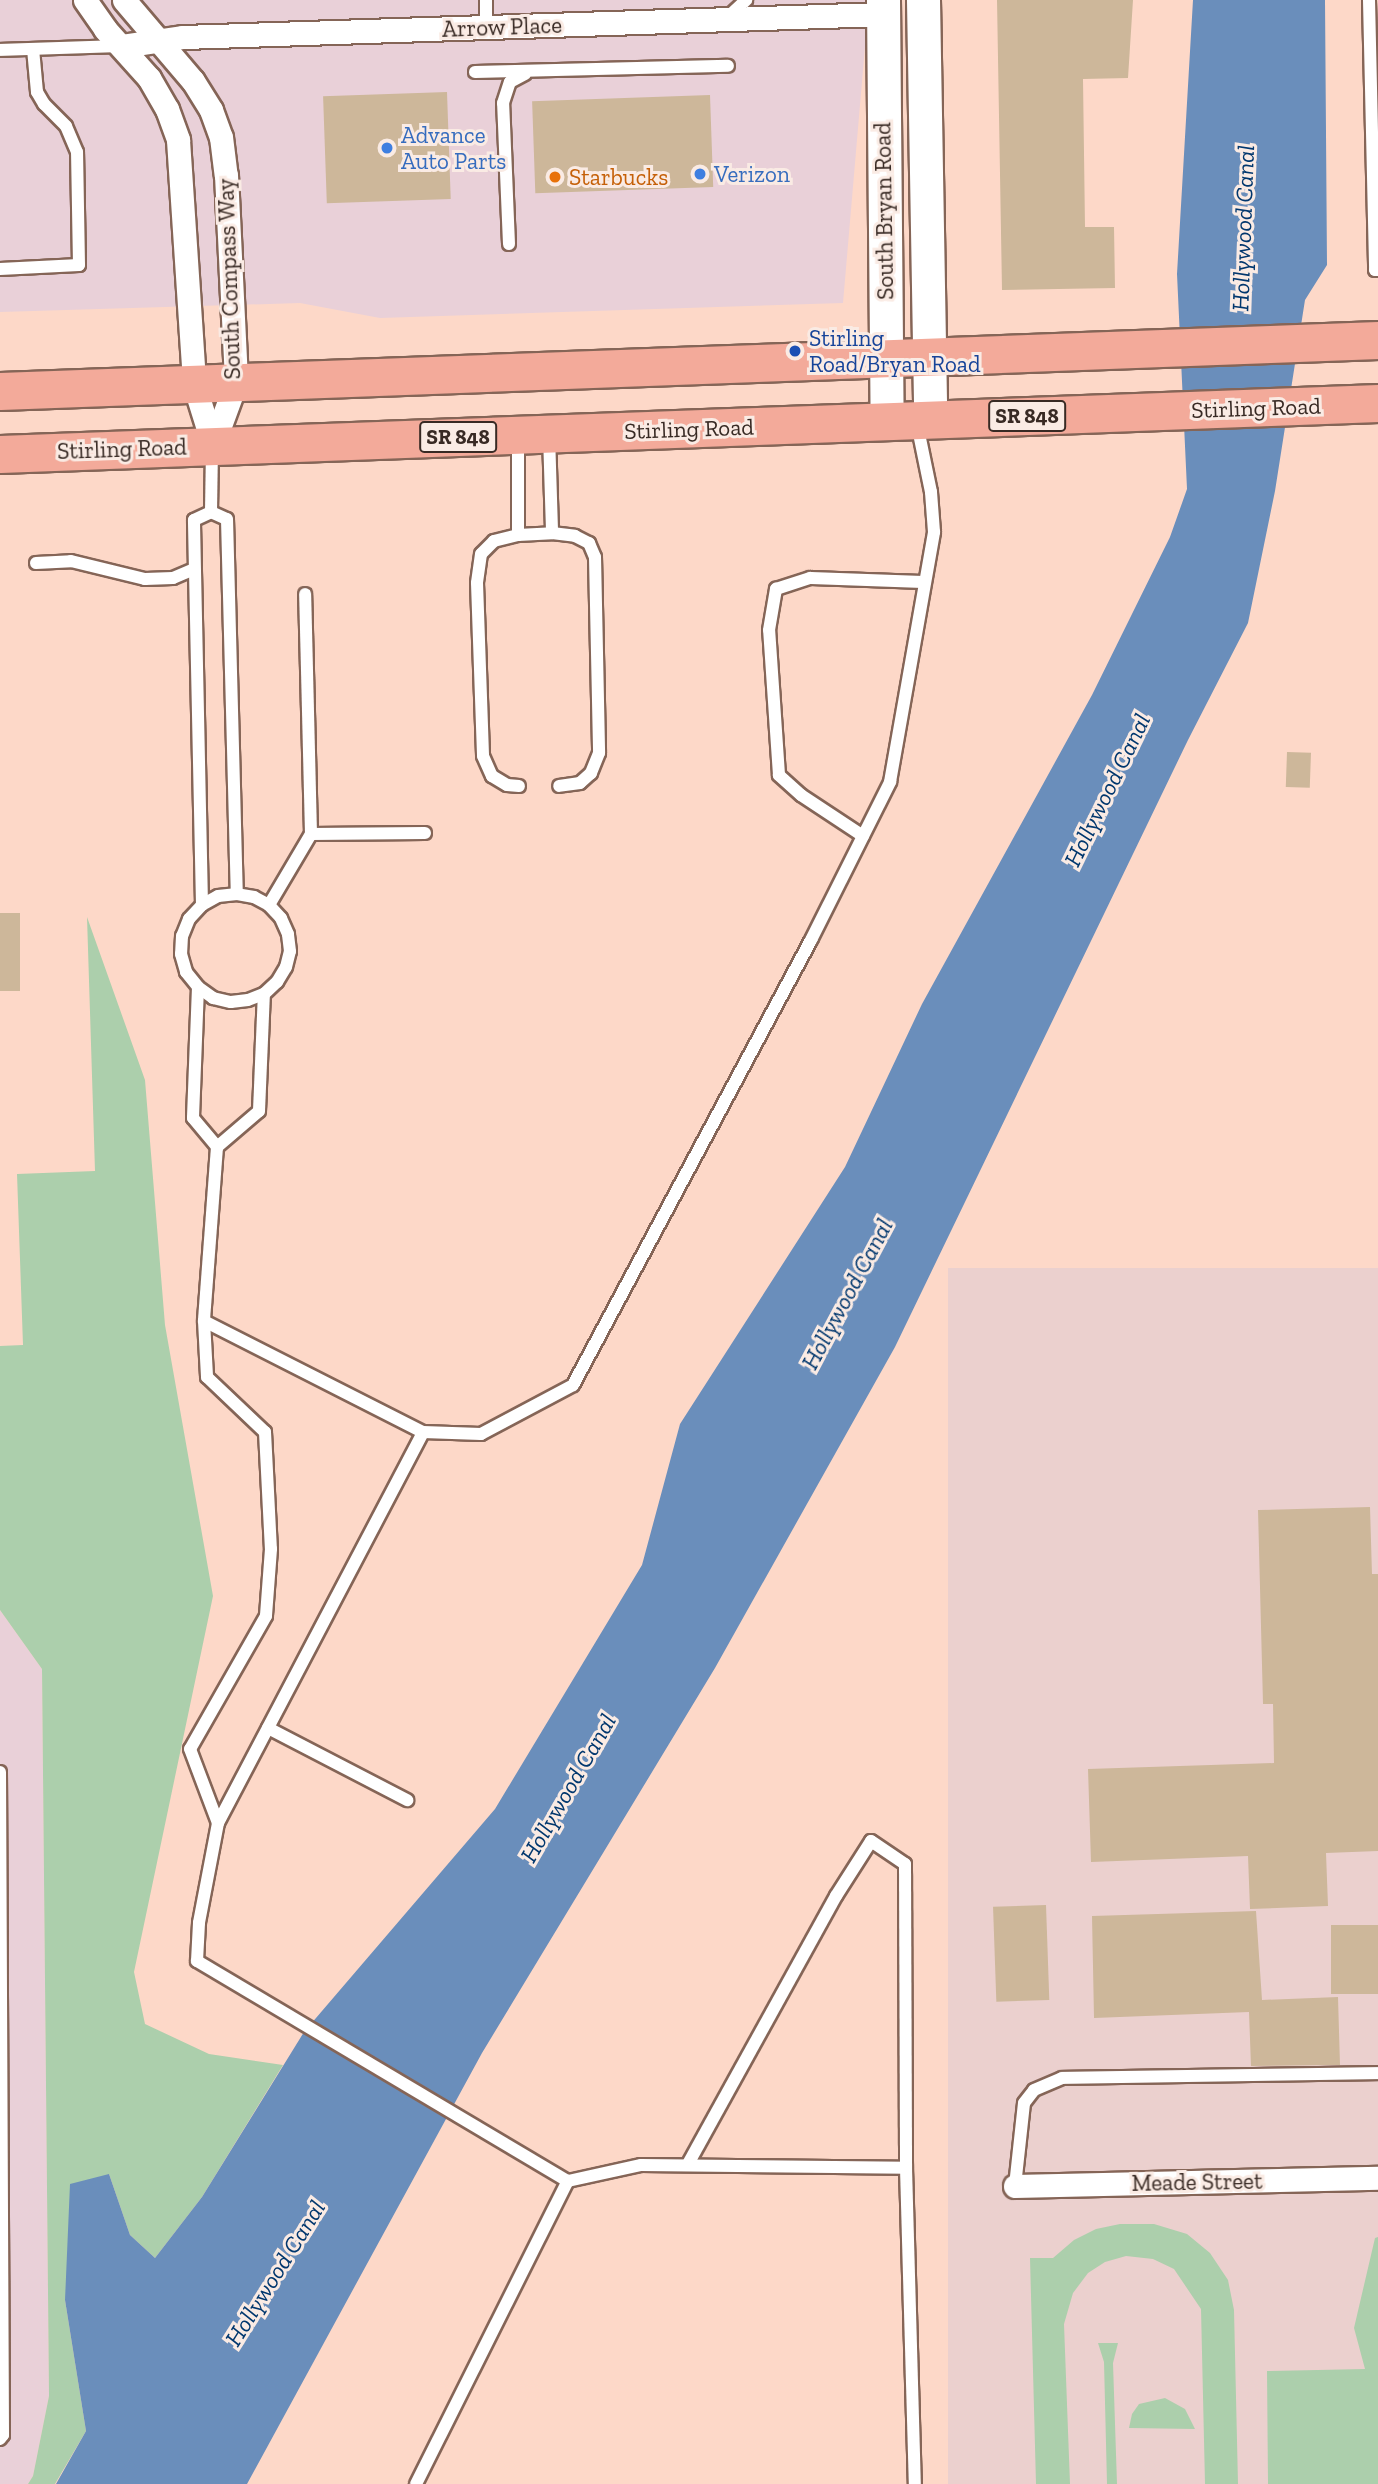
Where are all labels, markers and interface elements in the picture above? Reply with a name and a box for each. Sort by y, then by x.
street label: Arrow Place [441,11,563,43]
place label: Advance Auto Parts [401,121,506,175]
street label: South Bryan Road [869,122,899,300]
marker: Advance Auto Parts [379,140,395,156]
water label: Hollywood Canal [1226,144,1260,312]
place label: Verizon [714,160,790,188]
place label: Starbucks [569,163,668,191]
marker: Verizon [692,166,708,182]
marker: Starbucks [547,169,563,185]
street label: South Compass Way [212,178,246,380]
place label: Stirling Road/Bryan Road [809,324,981,378]
marker: Stirling Road/Bryan Road [787,343,803,359]
street label: Stirling Road [1191,392,1321,424]
road number: SR 848 [987,398,1067,434]
street label: Stirling Road [624,413,754,445]
road number: SR 848 [418,420,498,454]
street label: Stirling Road [57,433,187,465]
water label: Hollywood Canal [1058,709,1156,871]
water label: Hollywood Canal [795,1214,899,1374]
water label: Hollywood Canal [514,1709,622,1867]
street label: Meade Street [1131,2167,1263,2197]
water label: Hollywood Canal [219,2195,331,2351]

